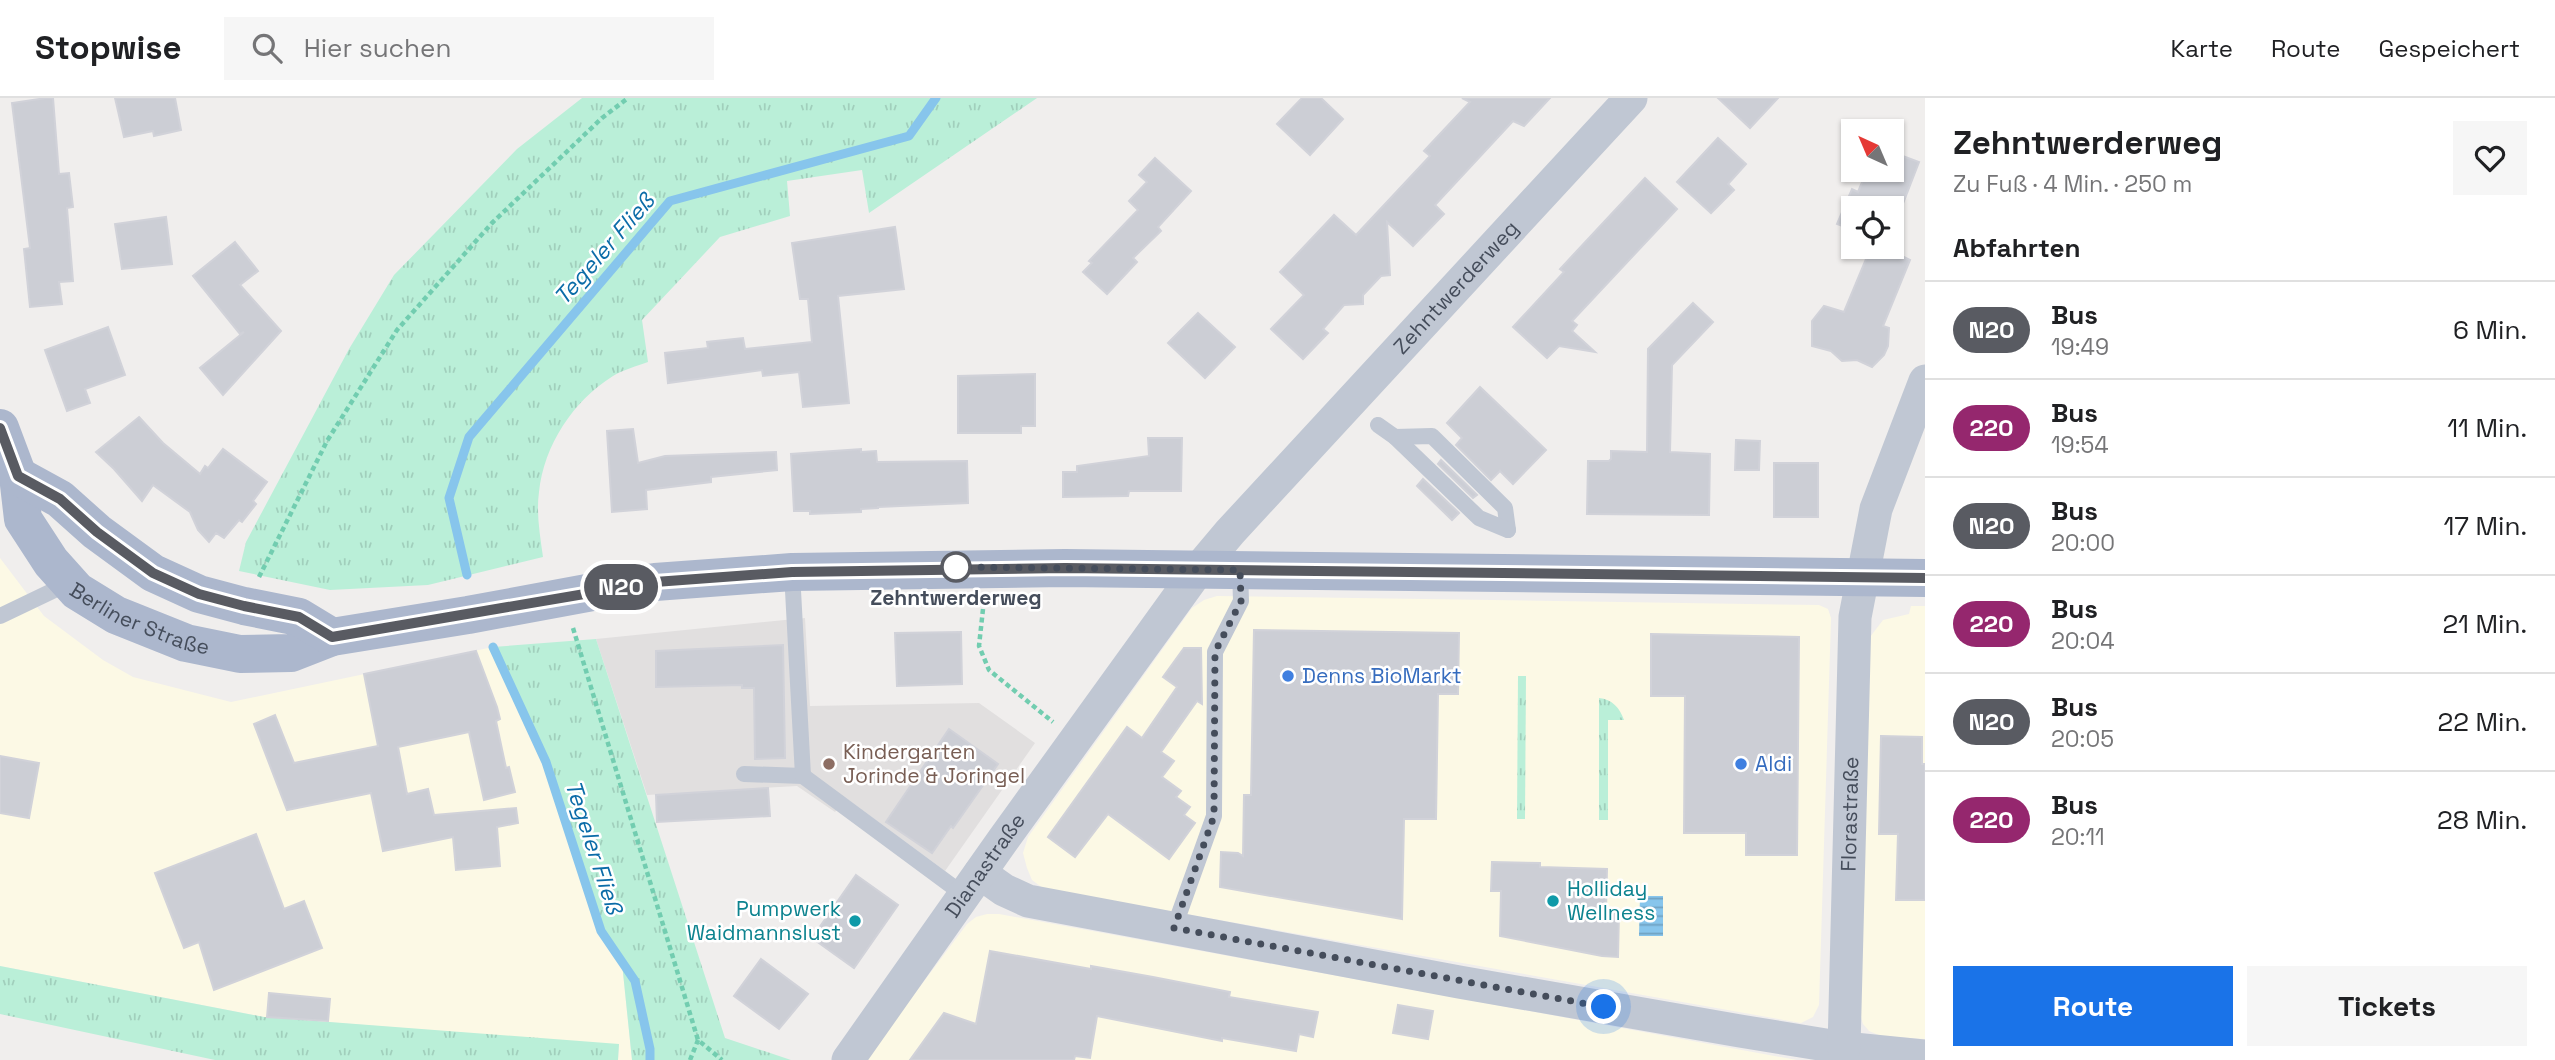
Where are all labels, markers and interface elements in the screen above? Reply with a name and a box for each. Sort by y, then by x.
search box [224,17,714,80]
text: Stopwise [35,27,182,69]
icon: search [248,29,286,67]
text: Hier suchen [304,31,451,65]
text: Karte [2171,33,2233,64]
text: Route [2271,33,2340,64]
text: Gespeichert [2378,33,2520,64]
north arrow [1841,119,1904,182]
map controls [1841,119,1904,259]
button: heart [2453,121,2527,195]
text: Zehntwerderweg [1953,122,2222,164]
text: Zu Fuß · 4 Min. · 250 m [1953,169,2192,199]
water label: Tegeler Fließ [547,186,662,311]
button: locate [1841,196,1904,259]
street label: Zehntwerderweg [1387,214,1524,359]
text: Abfahrten [1953,231,2081,265]
text: Bus [2051,298,2098,332]
text: 6 Min. [2453,313,2527,347]
text: N20 [1969,314,2014,345]
text: 19:49 [2051,332,2109,362]
text: Bus [2051,396,2098,430]
text: 11 Min. [2447,411,2527,445]
text: 220 [1969,412,2014,443]
text: 19:54 [2051,430,2109,460]
text: Bus [2051,494,2098,528]
text: 17 Min. [2443,509,2527,543]
text: N20 [1969,510,2014,541]
text: 20:00 [2051,528,2115,558]
marker: Zehntwerderweg [941,552,971,582]
line badge: N20 [581,564,661,610]
text: N20 [598,571,644,602]
street label: Berliner Straße [65,576,212,660]
place label: Zehntwerderweg [870,584,1042,611]
text: Bus [2051,592,2098,626]
text: 21 Min. [2442,607,2527,641]
text: 220 [1969,608,2014,639]
text: 20:04 [2051,626,2115,656]
place label: Denns BioMarkt [1302,662,1462,689]
marker: Denns BioMarkt [1280,668,1296,684]
text: Bus [2051,690,2098,724]
text: 22 Min. [2438,705,2527,739]
text: N20 [1969,706,2014,737]
text: 20:05 [2051,724,2114,754]
place label: Kindergarten Jorinde & Joringel [843,738,1025,789]
place label: Aldi [1755,750,1792,777]
marker: Kindergarten Jorinde & Joringel [821,756,837,772]
marker: Aldi [1733,756,1749,772]
street label: Florastraße [1835,756,1864,872]
water label: Tegeler Fließ [558,776,630,919]
text: Bus [2051,788,2098,822]
text: 28 Min. [2437,803,2527,837]
text: 220 [1969,804,2014,835]
street label: Dianastraße [939,808,1031,923]
text: 20:11 [2051,822,2105,852]
place label: Holliday Wellness [1567,875,1655,926]
marker: Holliday Wellness [1545,893,1561,909]
place label: Pumpwerk Waidmannslust [687,895,841,946]
marker: Pumpwerk Waidmannslust [847,913,863,929]
button: Route [1953,966,2233,1046]
button: Tickets [2247,966,2527,1046]
your location [1586,989,1621,1024]

